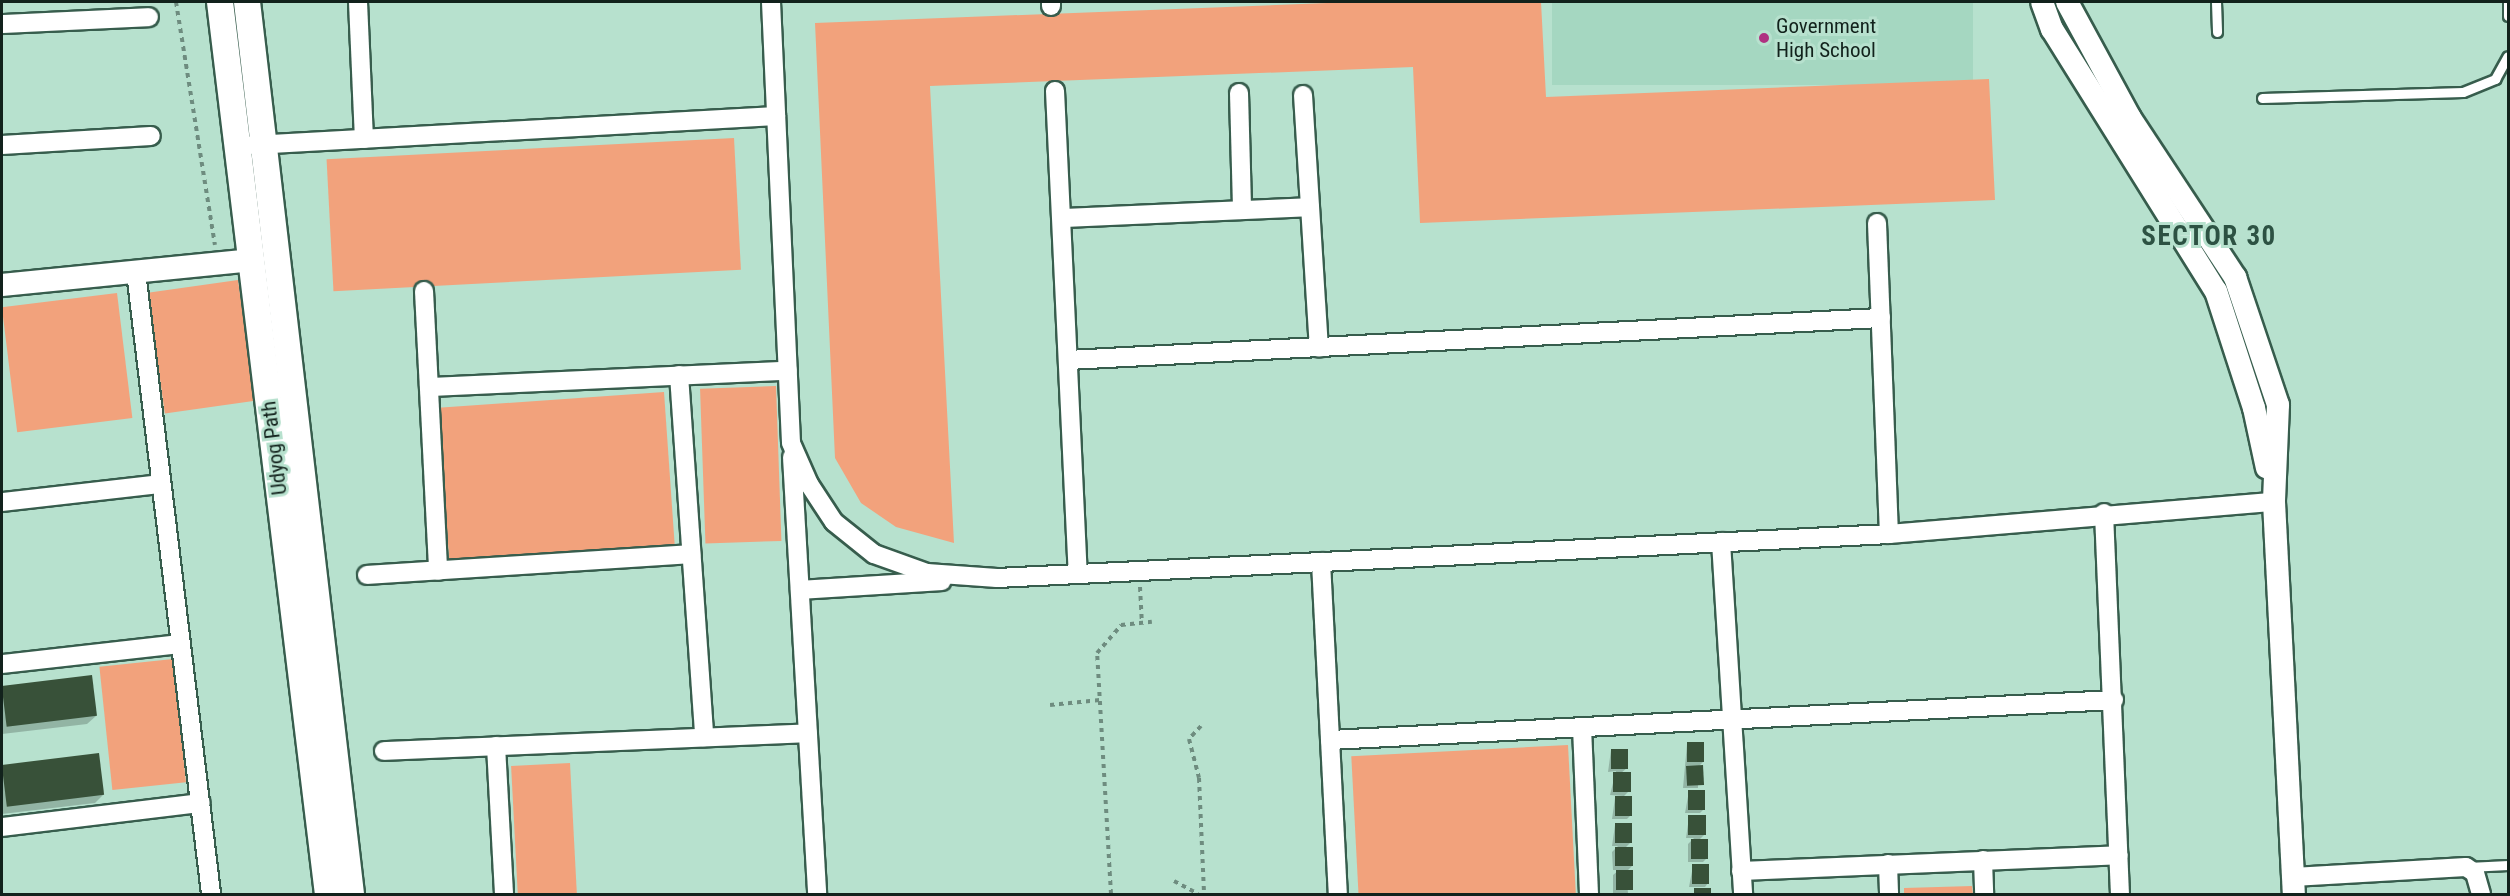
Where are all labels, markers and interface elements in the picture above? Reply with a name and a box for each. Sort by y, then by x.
place label: Government High School [1776,13,1876,63]
marker: Government High School [1757,31,1771,45]
district label: SECTOR 30 [2141,221,2277,253]
street label: Udyog Path [256,400,292,496]

